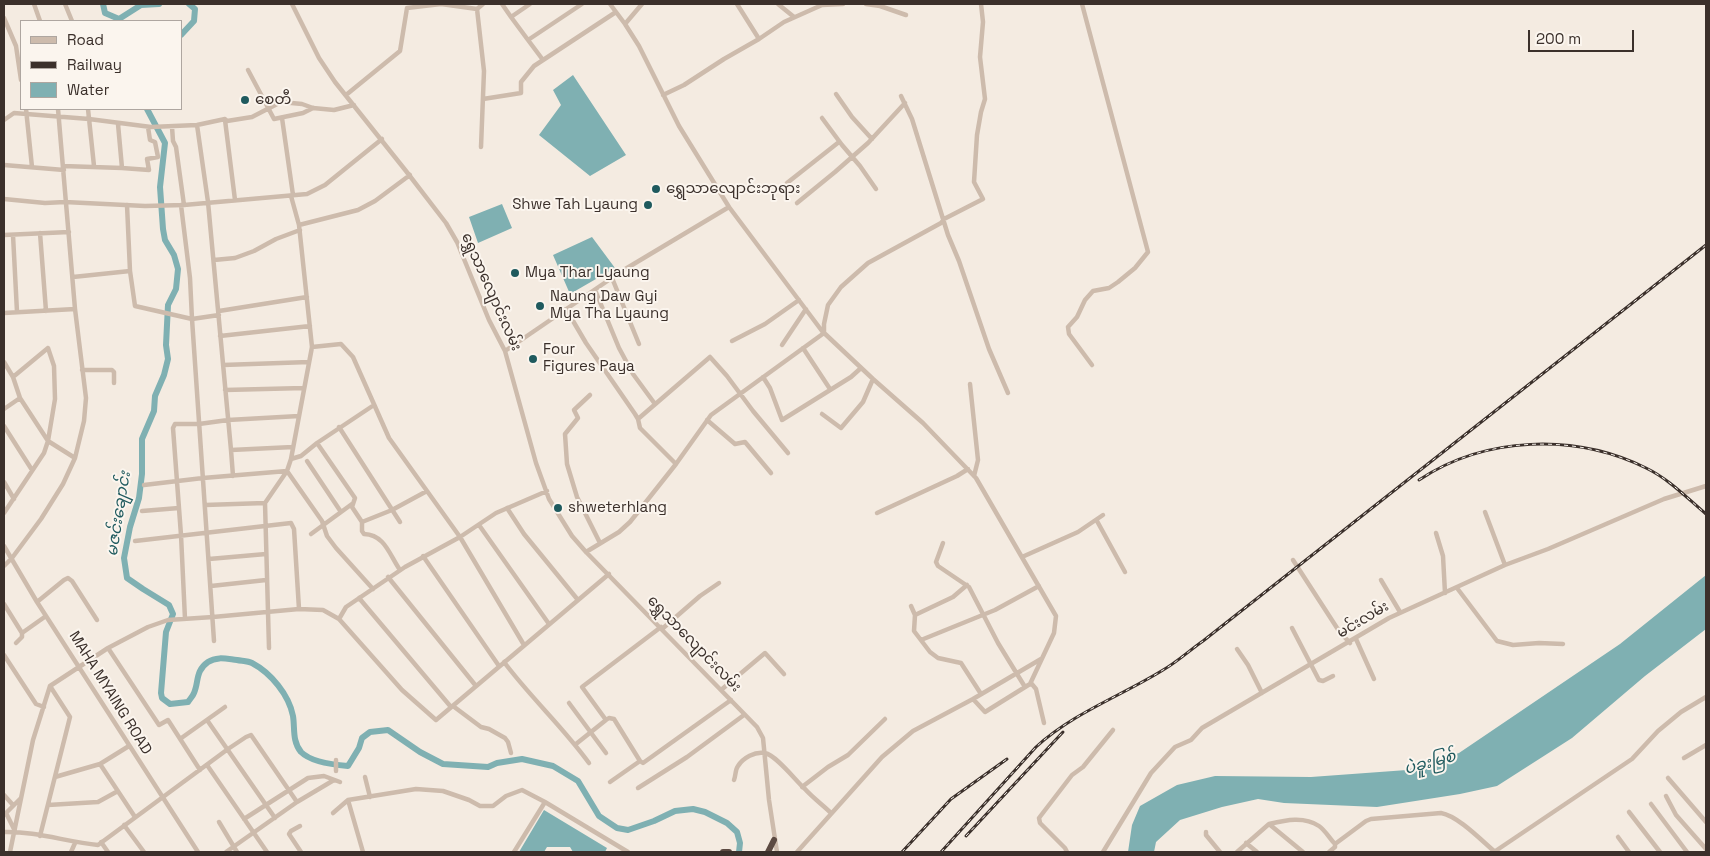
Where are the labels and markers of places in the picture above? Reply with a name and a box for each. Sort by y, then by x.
place label: စေတီ [255,91,291,109]
marker: စေတီ [239,94,251,106]
place label: ရွှေသာလျောင်းဘုရား [666,180,800,198]
marker: ရွှေသာလျောင်းဘုရား [650,183,662,195]
place label: Shwe Tah Lyaung [512,196,638,214]
marker: Shwe Tah Lyaung [642,199,654,211]
place label: Mya Thar Lyaung [525,264,650,282]
marker: Mya Thar Lyaung [509,267,521,279]
place label: Naung Daw Gyi Mya Tha Lyaung [550,288,669,323]
marker: Naung Daw Gyi Mya Tha Lyaung [534,300,546,312]
place label: Four Figures Paya [543,341,635,376]
marker: Four Figures Paya [527,353,539,365]
place label: shweterhlang [568,499,667,517]
marker: shweterhlang [552,502,564,514]

